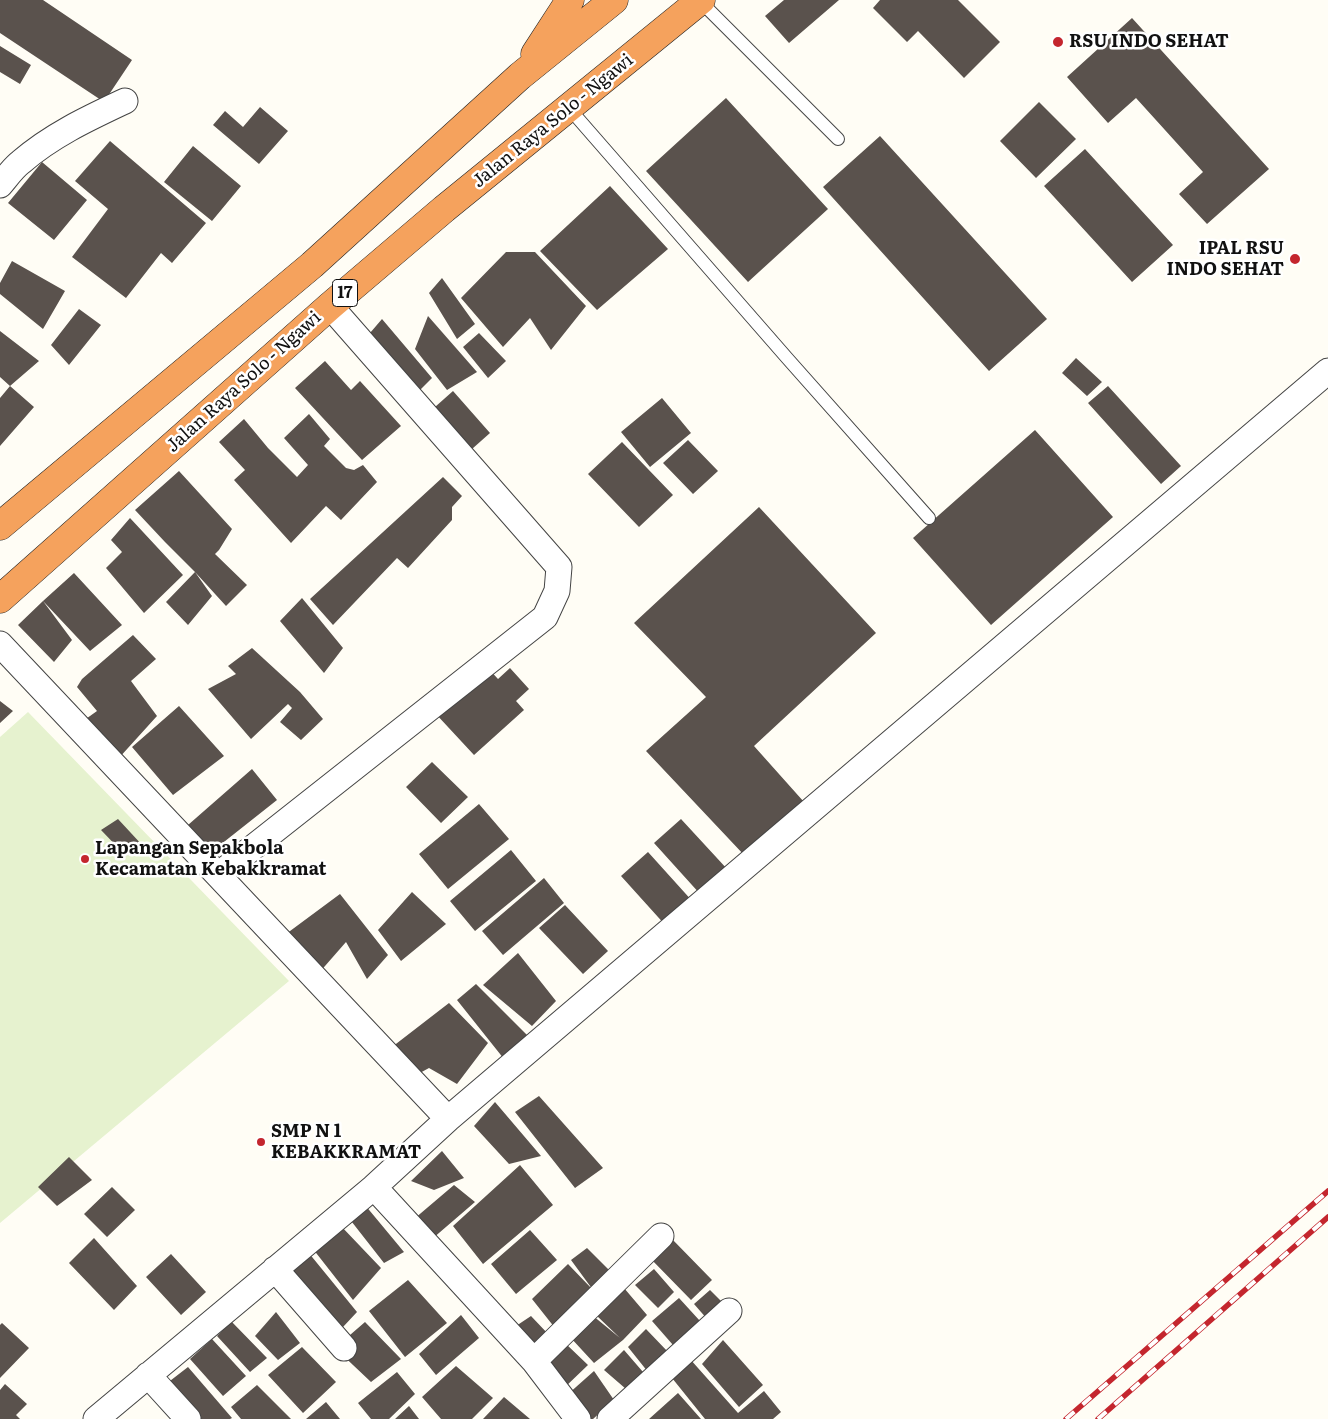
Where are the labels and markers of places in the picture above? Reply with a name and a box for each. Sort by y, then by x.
place label: RSU INDO SEHAT [1069,31,1229,53]
marker: RSU INDO SEHAT [1051,35,1065,49]
place label: IPAL RSU INDO SEHAT [1166,238,1284,280]
marker: IPAL RSU INDO SEHAT [1288,252,1302,266]
place label: Lapangan Sepakbola Kecamatan Kebakkramat [95,838,326,881]
marker: Lapangan Sepakbola Kecamatan Kebakkramat [79,853,91,865]
place label: SMP N 1 KEBAKKRAMAT [271,1121,421,1164]
marker: SMP N 1 KEBAKKRAMAT [255,1136,267,1148]

